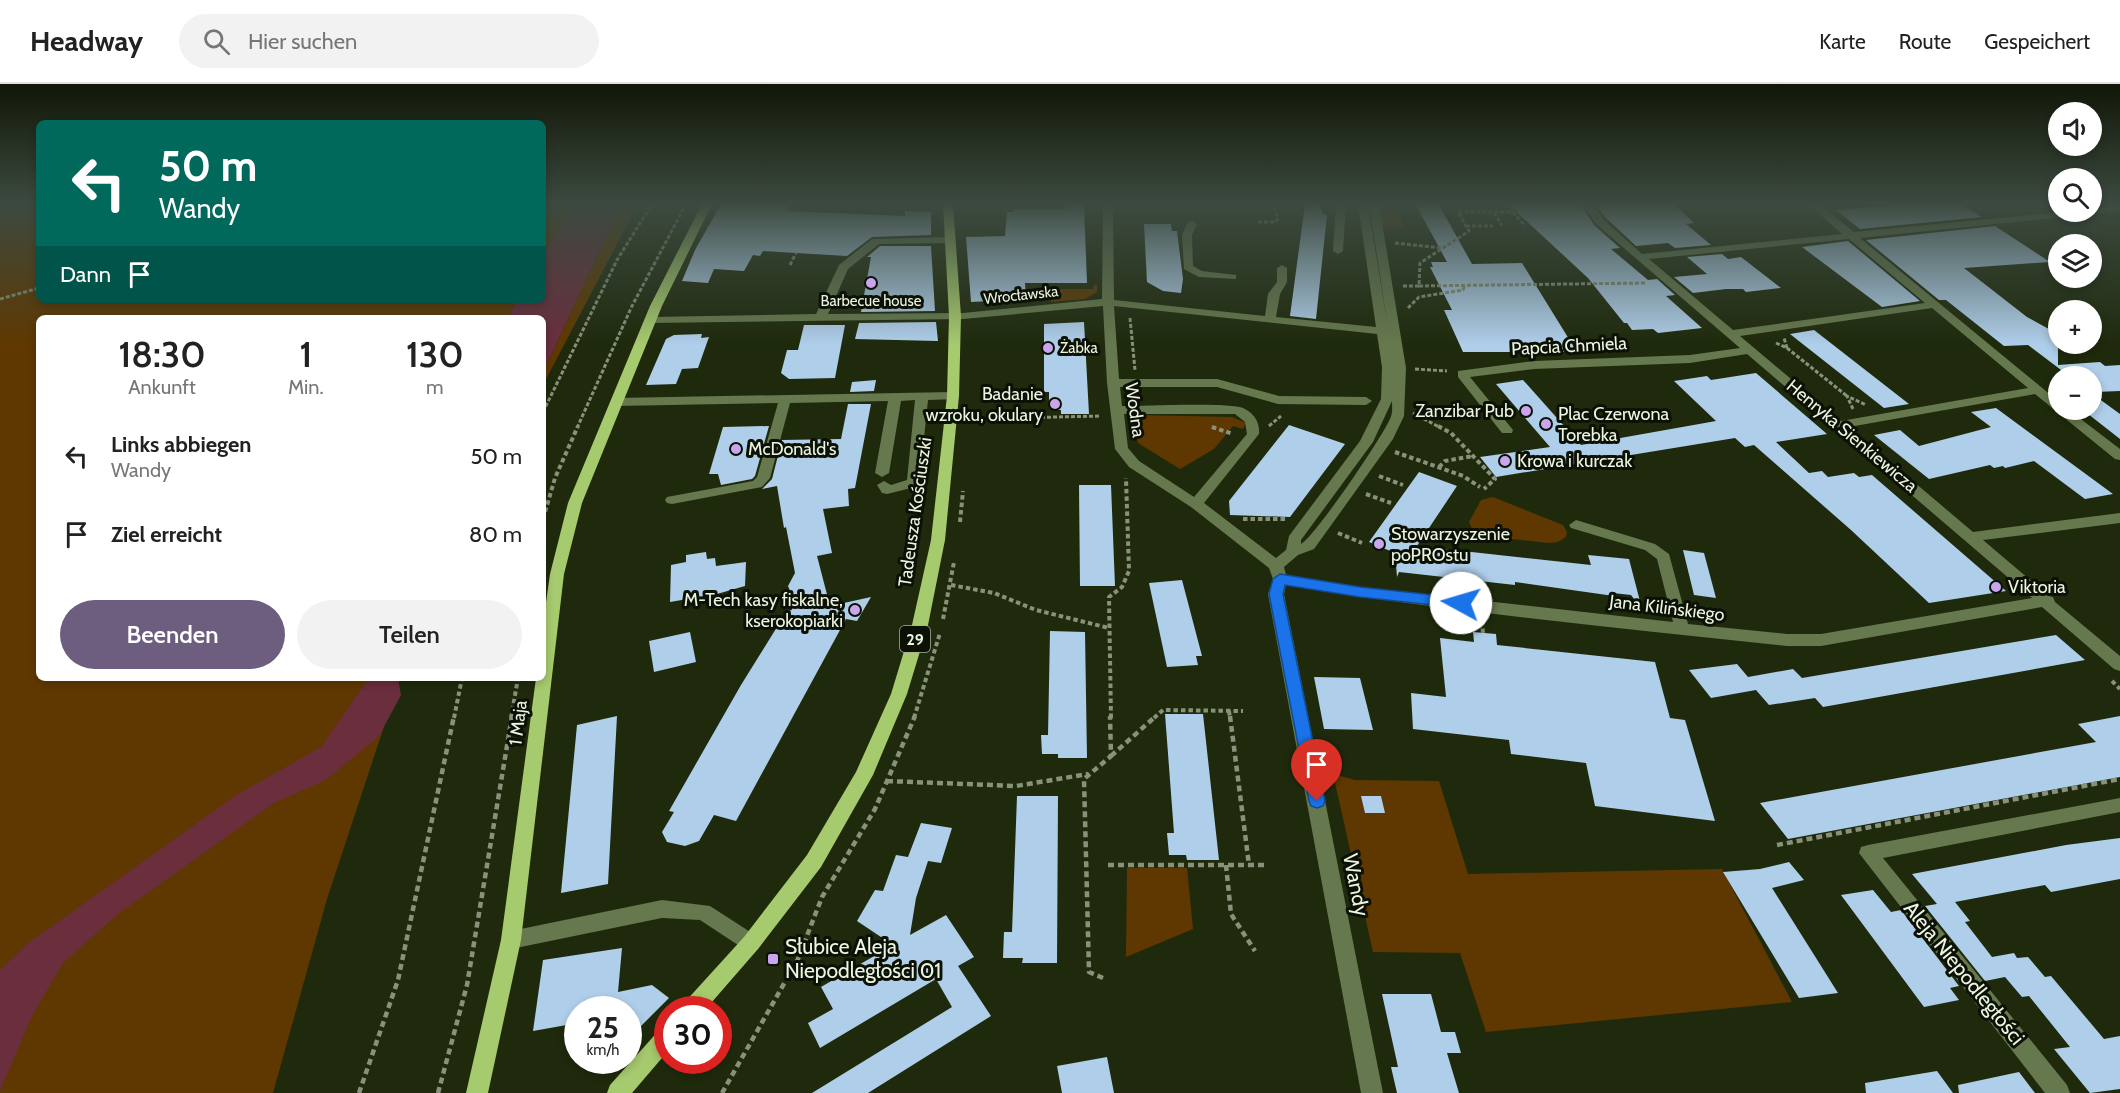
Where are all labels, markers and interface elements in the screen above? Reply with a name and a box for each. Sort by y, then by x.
search box [179,14,599,68]
text: Headway [30,24,143,58]
icon: search [200,25,233,58]
text: Hier suchen [248,28,357,55]
text: Karte [1819,29,1866,54]
text: Route [1899,29,1951,54]
text: Gespeichert [1984,29,2090,54]
map controls [2048,102,2102,420]
button: sound [2048,102,2102,156]
text: 50 m [159,140,257,192]
icon: left [60,144,138,222]
button: search [2048,168,2102,222]
text: Wandy [159,192,240,225]
button: layers [2048,234,2102,288]
icon: arrive [123,258,156,291]
text: Dann [60,261,111,288]
marker: Barbecue house [864,276,878,290]
street label: Wrocławska [983,282,1060,308]
place label: Barbecue house [821,292,922,310]
button: + [2048,300,2102,354]
text: 18:30 [118,332,206,376]
text: 1 [299,332,312,376]
text: 130 [406,332,464,376]
street label: Papcia Chmiela [1511,332,1628,360]
place label: Żabka [1060,338,1098,357]
marker: Żabka [1041,341,1055,355]
button: − [2048,366,2102,420]
text: Ankunft [128,375,196,399]
text: Min. [288,375,324,399]
text: m [426,375,444,399]
street label: Henryka Sienkiewicza [1782,375,1922,497]
street label: Wodna [1120,381,1150,439]
place label: Badanie wzroku, okulary [926,383,1043,426]
marker: Badanie wzroku, okulary [1048,397,1062,411]
place label: Zanzibar Pub [1415,400,1514,422]
place label: Plac Czerwona Torebka [1558,403,1670,446]
marker: Zanzibar Pub [1519,404,1533,418]
marker: Plac Czerwona Torebka [1539,417,1553,431]
text: Links abbiegen [111,431,251,458]
street label: Tadeusza Kościuszki [894,436,936,588]
place label: McDonald's [748,438,836,460]
icon: left [60,440,93,473]
marker: McDonald's [729,442,743,456]
text: 50 m [470,443,522,470]
place label: Krowa i kurczak [1517,450,1633,472]
marker: Krowa i kurczak [1498,454,1512,468]
text: Wandy [111,458,171,482]
icon: arrive [60,518,93,551]
text: Ziel erreicht [111,521,222,548]
text: 80 m [469,521,522,548]
place label: Stowarzyszenie poPROstu [1391,523,1510,566]
marker: Stowarzyszenie poPROstu [1372,537,1386,551]
position arrow [1429,571,1493,635]
place label: Viktoria [2008,576,2066,598]
marker: Viktoria [1989,580,2003,594]
place label: M-Tech kasy fiskalne, kserokopiarki [684,589,843,632]
street label: Jana Kilińskiego [1607,590,1726,626]
button: Beenden [60,600,285,669]
button: Teilen [297,600,522,669]
marker: M-Tech kasy fiskalne, kserokopiarki [848,603,862,617]
road number: 29 [900,626,930,652]
street label: 1 Maja [504,699,532,747]
pin [1291,739,1342,801]
icon: arrive [1300,748,1333,781]
street label: Wandy [1338,852,1375,919]
street label: Aleja Niepodległości [1898,896,2030,1050]
place label: Słubice Aleja Niepodległości 01 [785,934,941,983]
marker: Słubice Aleja Niepodległości 01 [766,952,780,966]
speed limit sign: 30 [654,996,732,1074]
text: 25 [587,1009,619,1046]
text: km/h [587,1041,619,1059]

